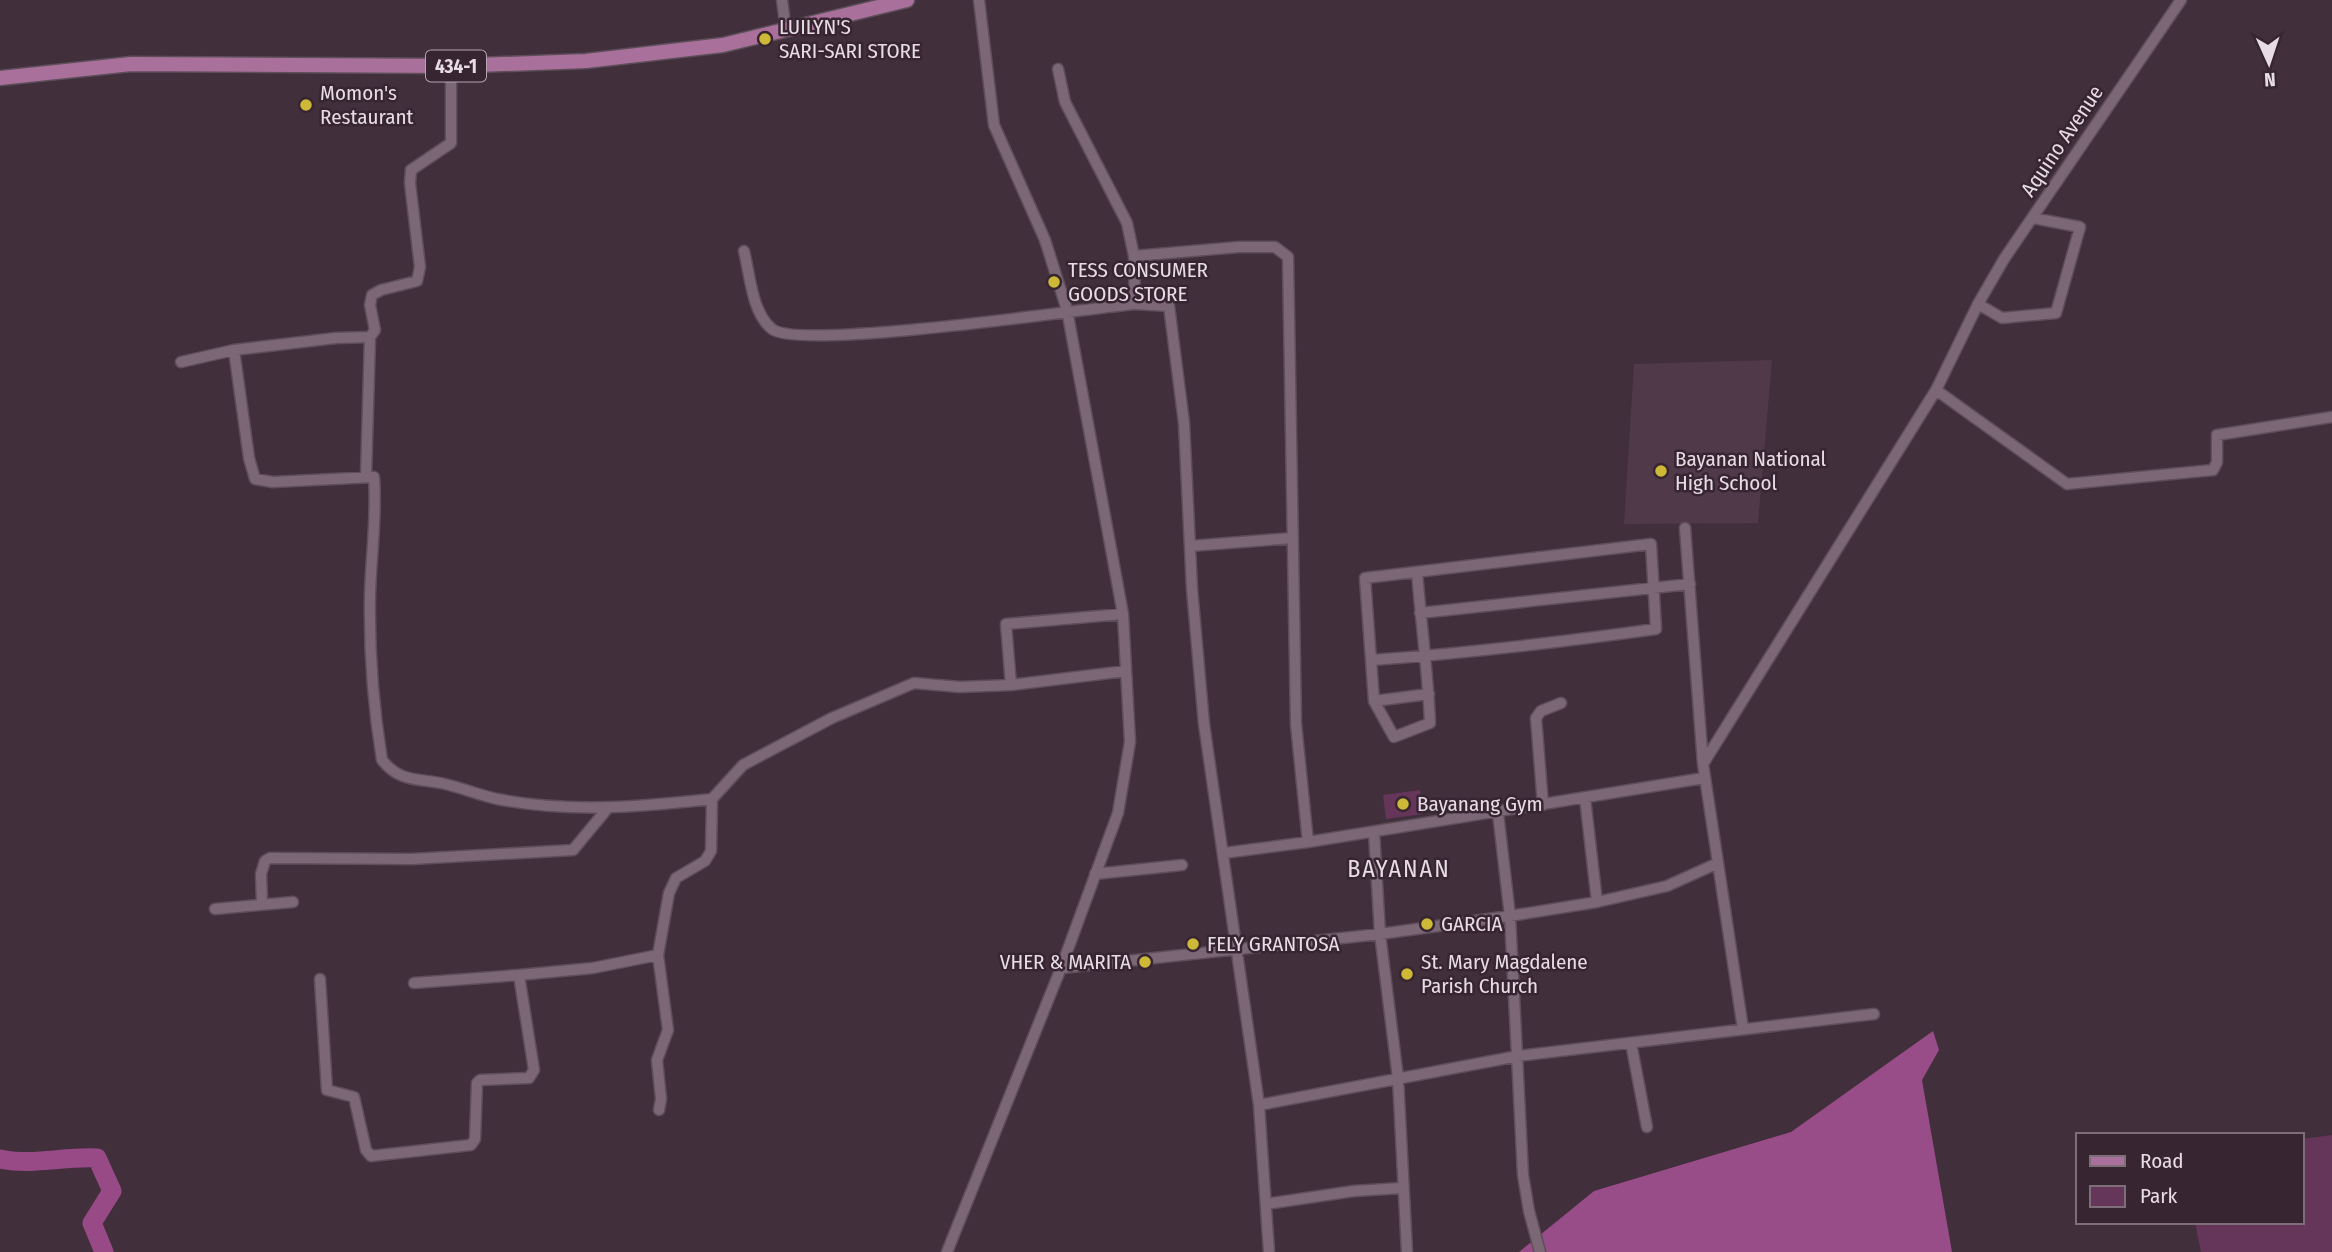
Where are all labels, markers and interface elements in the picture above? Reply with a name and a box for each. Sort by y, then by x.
place label: LUILYN'S SARI-SARI STORE [779,14,921,64]
north arrow [2234,28,2304,98]
marker: LUILYN'S SARI-SARI STORE [757,31,773,47]
road number: 434-1 [426,50,486,82]
text: N [2264,68,2276,91]
place label: Momon's Restaurant [320,80,413,130]
street label: Aquino Avenue [2015,80,2109,202]
marker: Momon's Restaurant [298,97,314,113]
place label: TESS CONSUMER GOODS STORE [1068,257,1209,307]
marker: TESS CONSUMER GOODS STORE [1046,274,1062,290]
place label: Bayanan National High School [1675,446,1827,496]
marker: Bayanan National High School [1653,463,1669,479]
place label: Bayanang Gym [1417,791,1543,817]
marker: Bayanang Gym [1395,796,1411,812]
district label: BAYANAN [1347,855,1451,883]
place label: GARCIA [1441,911,1503,937]
marker: GARCIA [1419,916,1435,932]
place label: FELY GRANTOSA [1207,931,1340,957]
marker: FELY GRANTOSA [1185,936,1201,952]
place label: VHER & MARITA [1000,949,1131,975]
place label: St. Mary Magdalene Parish Church [1421,949,1588,999]
marker: VHER & MARITA [1137,954,1153,970]
marker: St. Mary Magdalene Parish Church [1399,966,1415,982]
legend [2076,1133,2304,1224]
text: Road [2140,1148,2184,1174]
text: Park [2140,1183,2178,1209]

